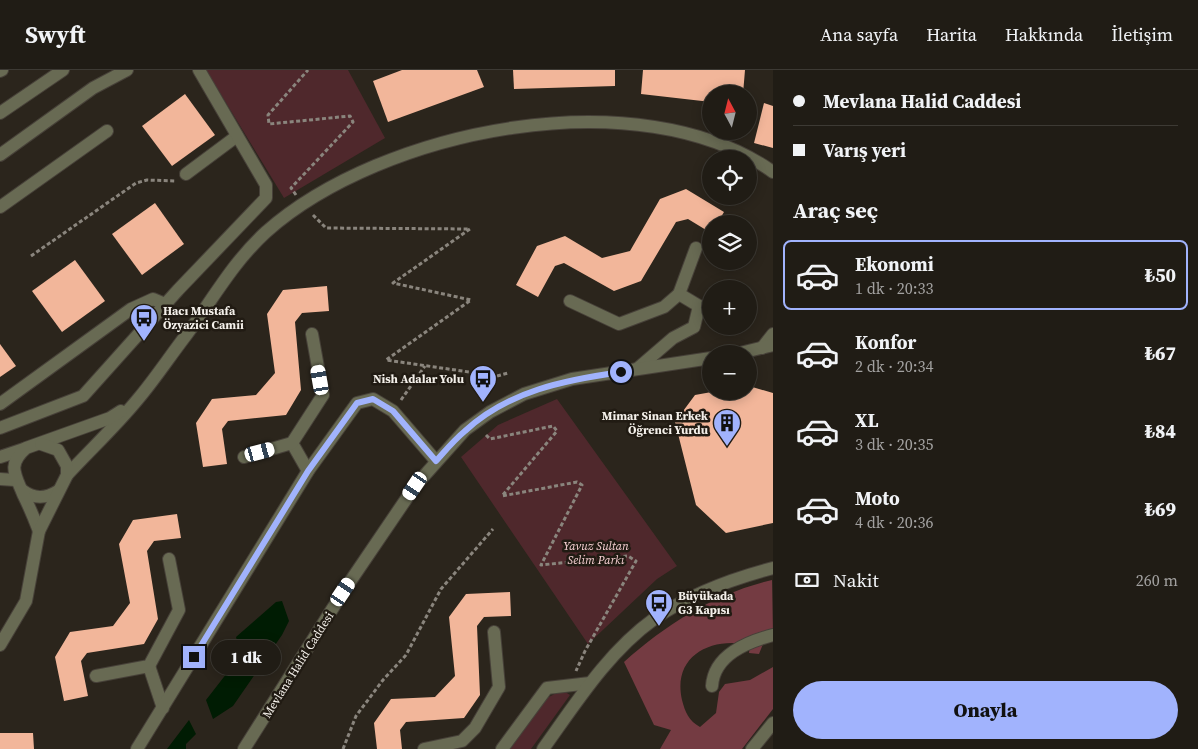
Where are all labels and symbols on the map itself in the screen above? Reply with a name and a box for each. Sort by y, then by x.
north arrow [702,85,758,140]
bus stop icon: Hacı Mustafa Özyazici Camii [129,303,159,342]
place label: Hacı Mustafa Özyazici Camii [163,303,244,333]
route start [610,361,632,383]
car [310,364,329,396]
bus stop icon: Nish Adalar Yolu [468,364,498,403]
place label: Nish Adalar Yolu [373,371,465,387]
place label: Mimar Sinan Erkek Öğrenci Yurdu [602,408,709,438]
building icon: Mimar Sinan Erkek Öğrenci Yurdu [712,408,742,447]
car [243,441,276,463]
car [400,469,429,503]
park label: Yavuz Sultan Selim Parkı [563,538,629,568]
car [328,575,357,609]
bus stop icon: Büyükada G3 Kapısı [644,588,674,627]
place label: Büyükada G3 Kapısı [678,588,734,618]
street label: Mevlana Halid Caddesi [259,609,337,721]
callout: 1 dk [212,640,282,674]
route end [183,646,205,668]

